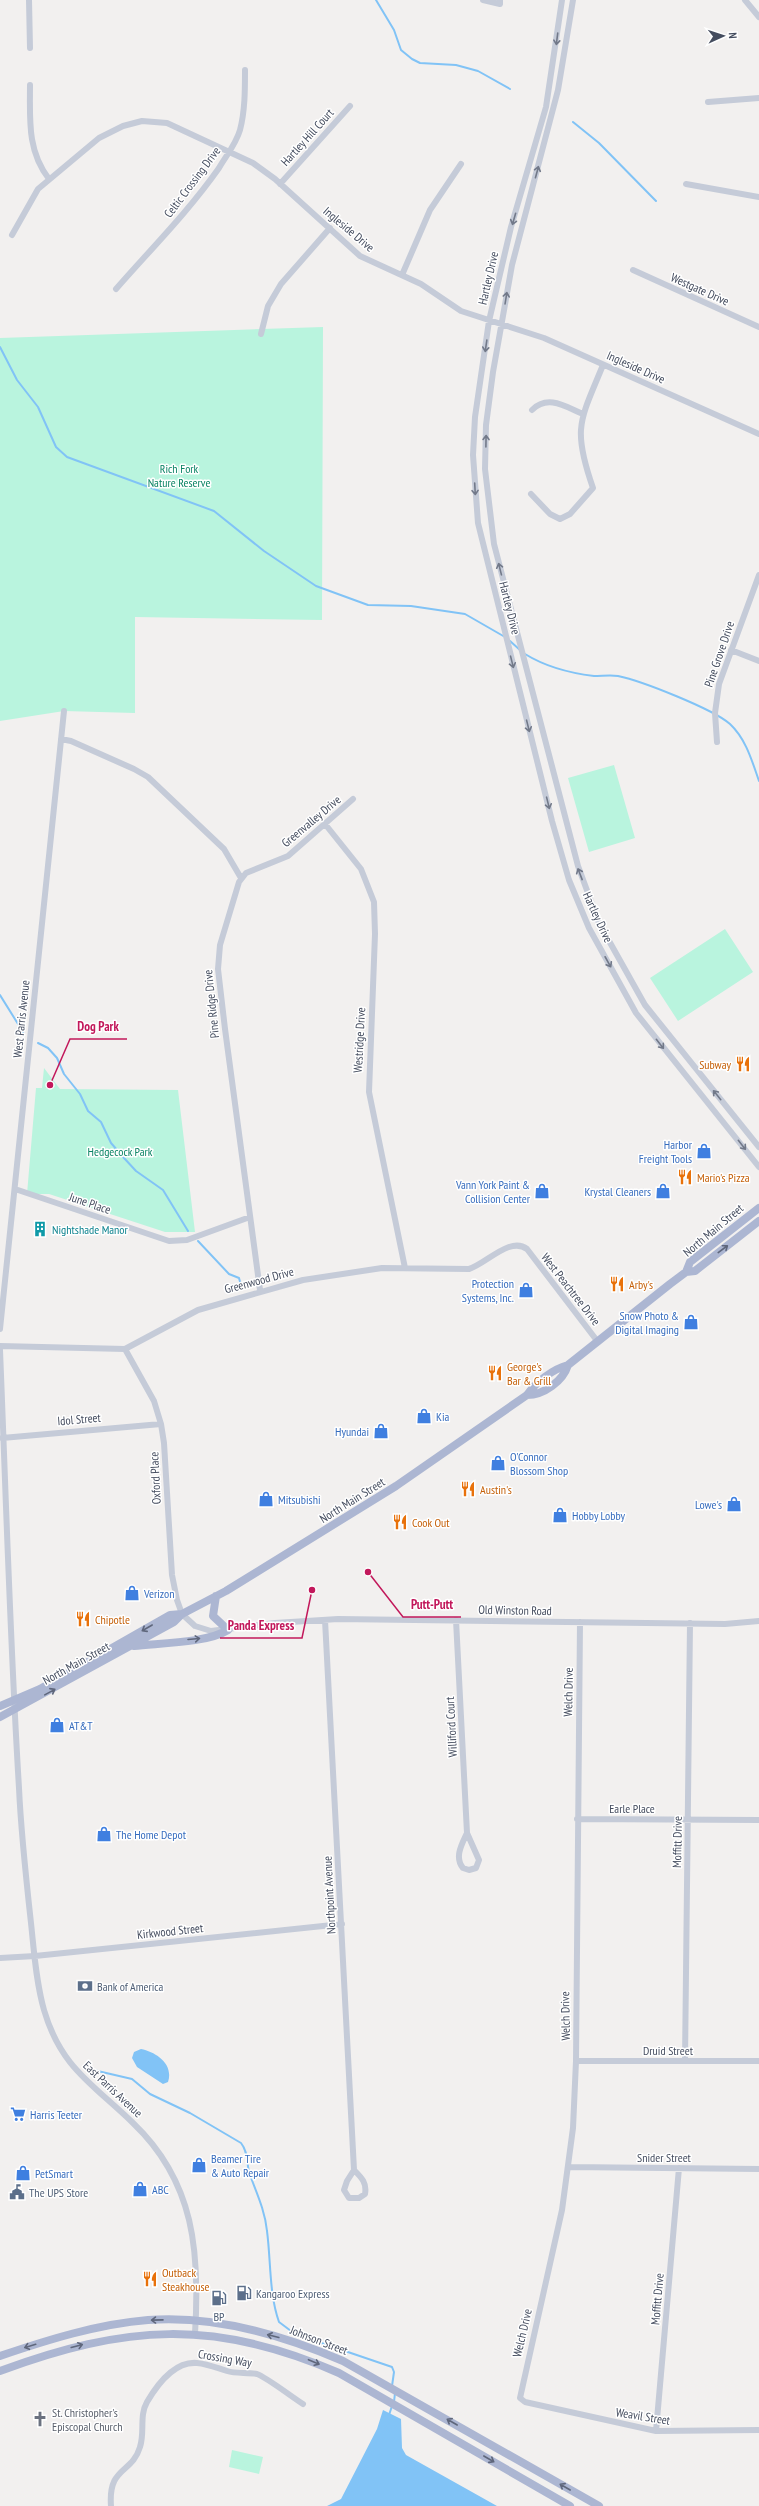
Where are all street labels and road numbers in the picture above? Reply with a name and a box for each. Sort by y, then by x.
street label: Hartley Hill Court [277,105,337,169]
street label: Celtic Crossing Drive [161,144,224,220]
street label: Ingleside Drive [320,203,378,255]
street label: Hartley Drive [475,250,501,306]
street label: Westgate Drive [668,269,732,309]
street label: Ingleside Drive [605,348,667,387]
street label: Hartley Drive [496,580,524,636]
street label: Pine Grove Drive [701,619,737,689]
street label: Greenvalley Drive [278,792,344,850]
street label: Hartley Drive [580,889,616,945]
street label: Pine Ridge Drive [200,969,222,1039]
street label: West Parris Avenue [9,979,33,1059]
street label: Westridge Drive [350,1007,368,1073]
street label: June Place [66,1189,113,1217]
street label: North Main Street [680,1200,747,1260]
street label: West Peachtree Drive [538,1250,604,1328]
street label: Greenwood Drive [223,1264,295,1296]
street label: Idol Street [57,1410,102,1428]
street label: Oxford Place [146,1451,164,1505]
street label: North Main Street [317,1474,388,1526]
street label: Old Winston Road [478,1602,552,1618]
street label: North Main Street [40,1638,113,1688]
street label: Welch Drive [560,1667,576,1717]
street label: Williford Court [442,1696,460,1758]
street label: Earle Place [609,1801,655,1816]
street label: Moffitt Drive [669,1816,685,1868]
street label: Northpoint Avenue [319,1856,339,1934]
street label: Kirkwood Street [136,1920,204,1942]
street label: Welch Drive [557,1991,573,2041]
street label: Druid Street [643,2043,694,2058]
street label: East Parris Avenue [80,2058,146,2120]
street label: Snider Street [637,2150,692,2165]
street label: Moffitt Drive [647,2272,667,2326]
street label: Welch Drive [509,2307,535,2359]
street label: Johnson Street [287,2322,351,2358]
street label: Crossing Way [197,2346,254,2370]
street label: Weavil Street [615,2404,672,2428]

